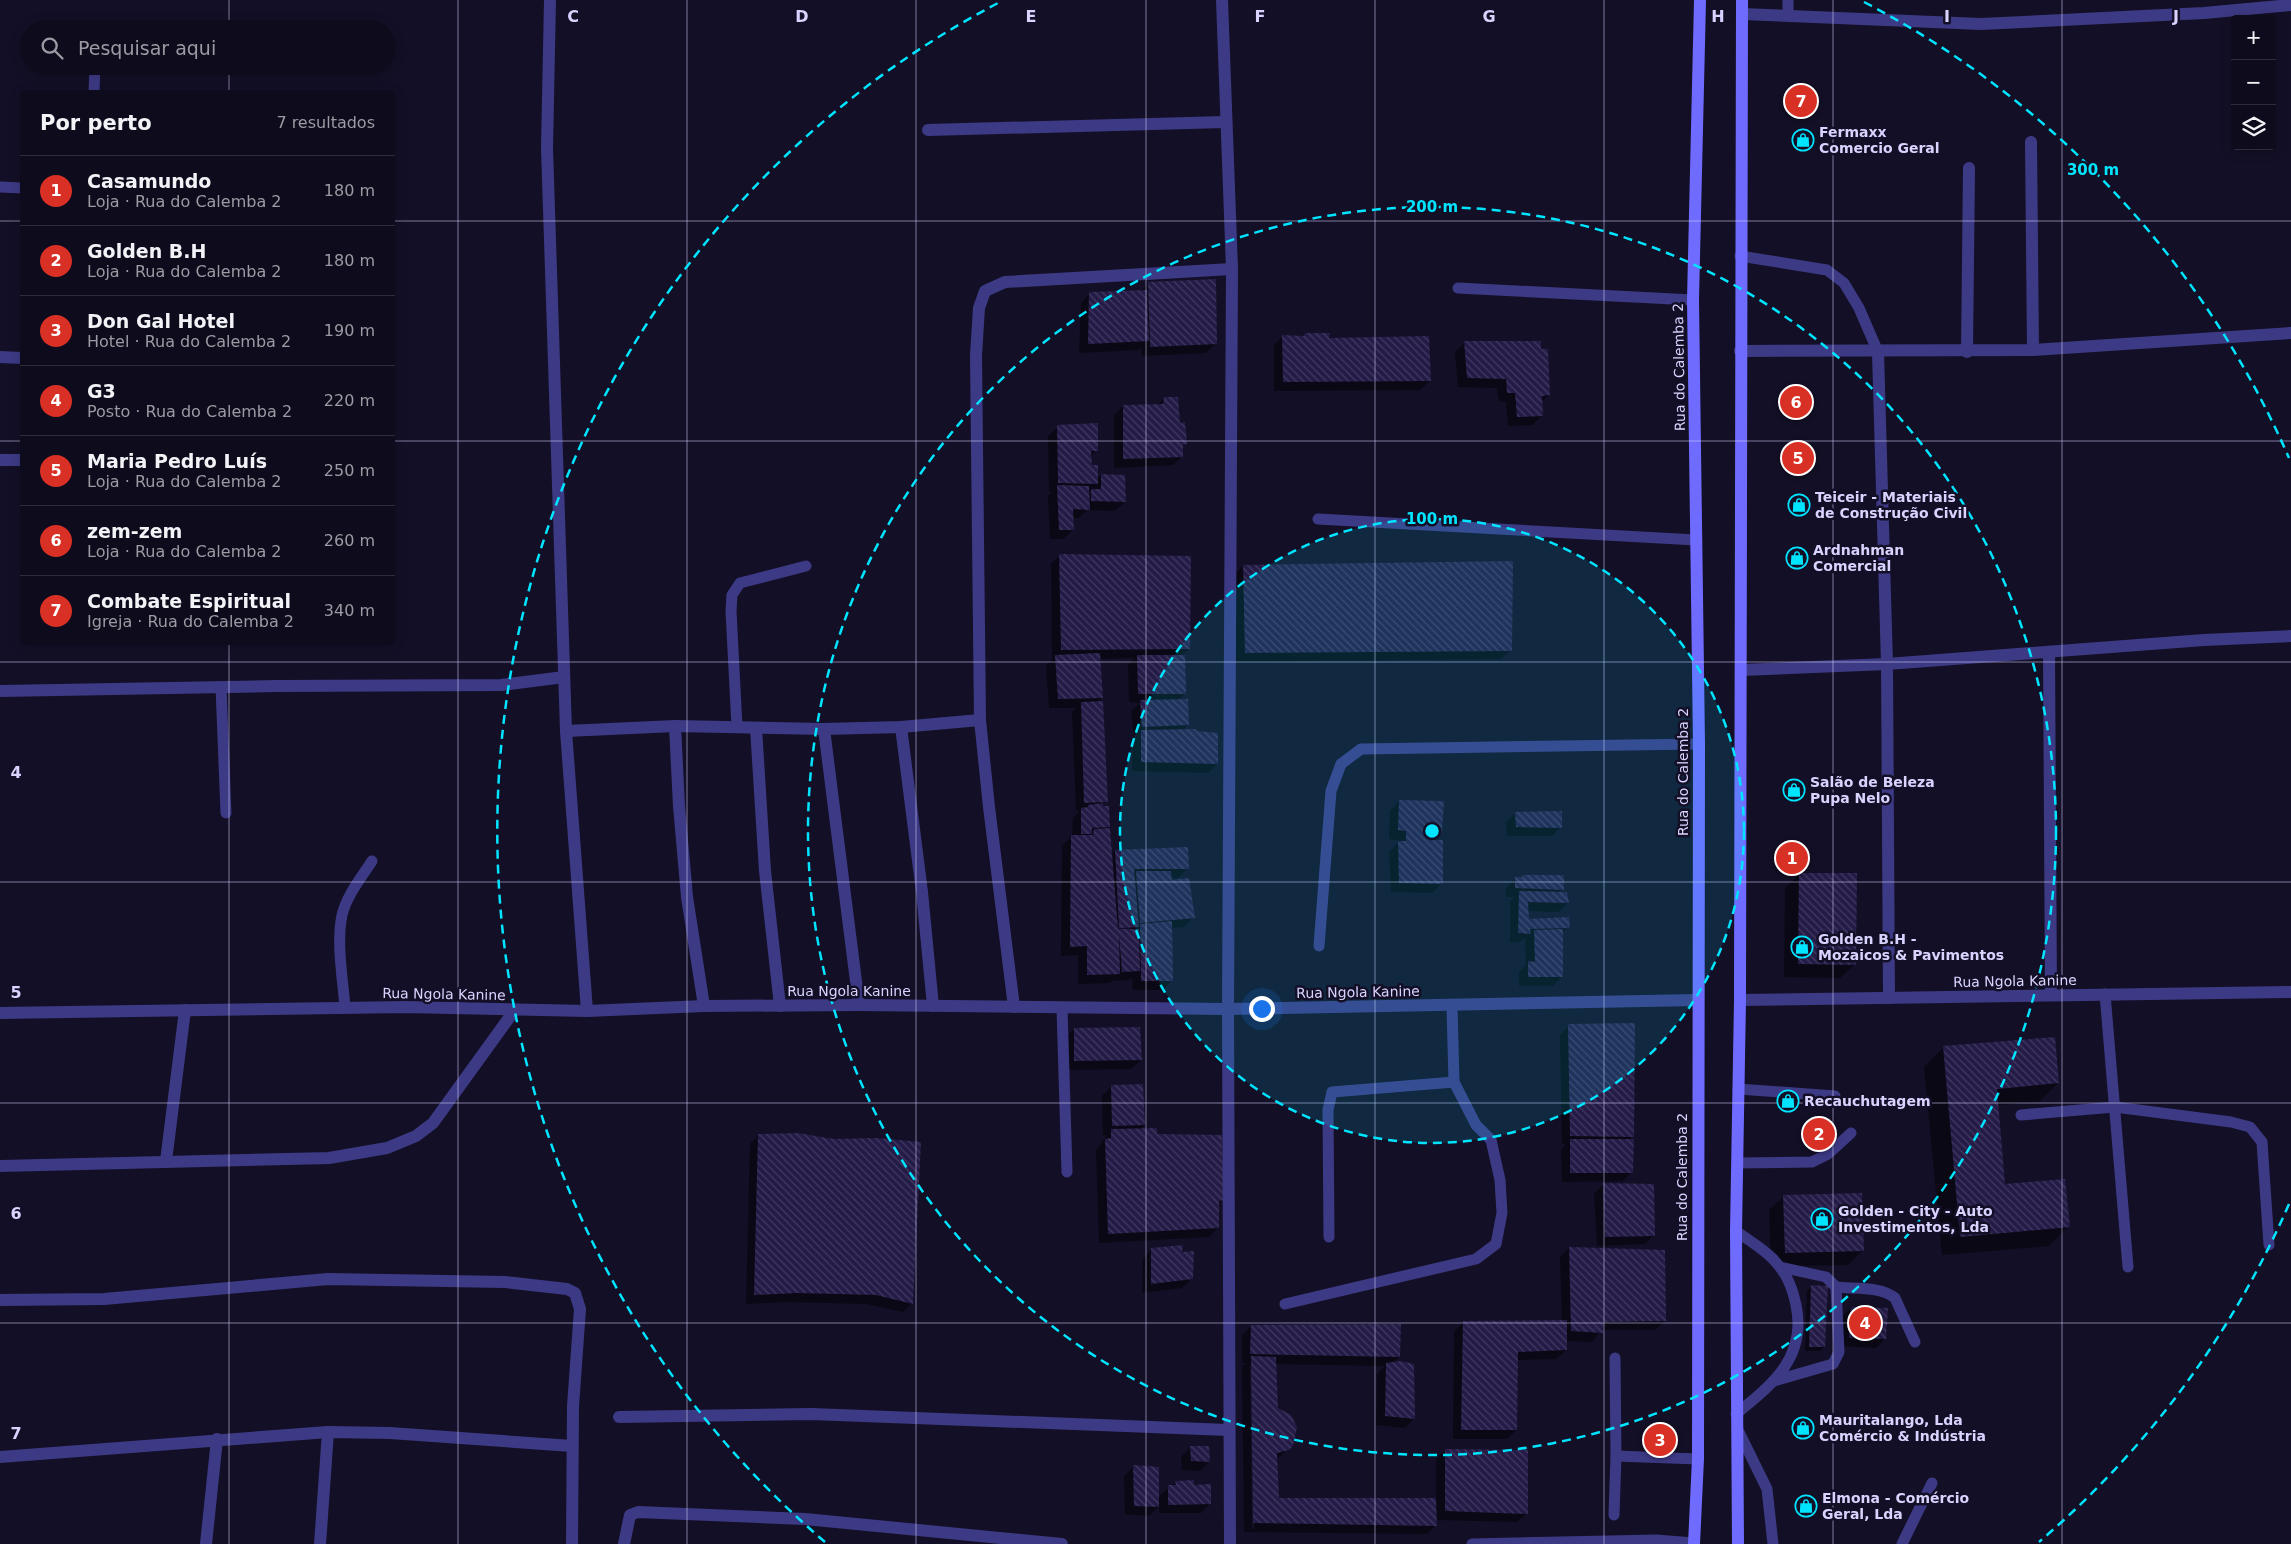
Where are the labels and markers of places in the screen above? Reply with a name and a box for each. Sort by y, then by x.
pin: 7 [1785,82,1817,120]
place label: Fermaxx Comercio Geral [1819,124,1940,156]
shop icon: Fermaxx Comercio Geral [1791,128,1815,152]
pin: 6 [1780,383,1812,421]
pin: 5 [1782,439,1814,477]
place label: Teiceir - Materiais de Construção Civil [1815,489,1967,521]
shop icon: Teiceir - Materiais de Construção Civil [1787,493,1811,517]
place label: Ardnahman Comercial [1813,542,1904,574]
shop icon: Ardnahman Comercial [1785,546,1809,570]
place label: Salão de Beleza Pupa Nelo [1810,774,1935,806]
shop icon: Salão de Beleza Pupa Nelo [1782,778,1806,802]
centre of rings [1423,822,1441,840]
pin: 1 [1776,839,1808,877]
place label: Golden B.H - Mozaicos & Pavimentos [1818,931,2004,963]
shop icon: Golden B.H - Mozaicos & Pavimentos [1790,935,1814,959]
shop icon: Recauchutagem [1776,1089,1800,1113]
place label: Recauchutagem [1804,1093,1930,1109]
pin: 2 [1803,1115,1835,1153]
place label: Golden - City - Auto Investimentos, Lda [1838,1203,1993,1235]
shop icon: Golden - City - Auto Investimentos, Lda [1810,1207,1834,1231]
pin: 4 [1849,1304,1881,1342]
place label: Mauritalango, Lda Comércio & Indústria [1819,1412,1986,1444]
shop icon: Mauritalango, Lda Comércio & Indústria [1791,1416,1815,1440]
pin: 3 [1644,1421,1676,1459]
place label: Elmona - Comércio Geral, Lda [1822,1490,1970,1522]
shop icon: Elmona - Comércio Geral, Lda [1794,1494,1818,1518]

